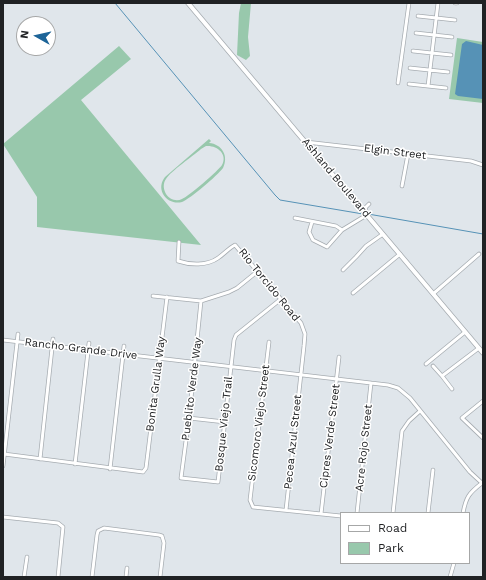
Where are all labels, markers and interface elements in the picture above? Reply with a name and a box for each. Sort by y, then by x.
north arrow [16,16,56,56]
text: N [18,29,32,39]
street label: Ashland Boulevard [299,135,373,221]
street label: Elgin Street [363,142,427,162]
street label: Rio Torcido Road [236,246,302,324]
street label: Rancho Grande Drive [24,336,138,362]
street label: Bonita Grulla Way [144,336,168,432]
street label: Pueblito Verde Way [179,337,205,441]
street label: Sicomoro Viejo Street [245,364,273,482]
street label: Bosque Viejo Trail [212,376,236,472]
street label: Cipres Verde Street [317,383,343,489]
street label: Pecea Azul Street [281,394,305,490]
street label: Acre Rojo Street [353,404,375,492]
legend [340,512,470,564]
text: Road [378,521,407,535]
text: Park [378,541,404,555]

